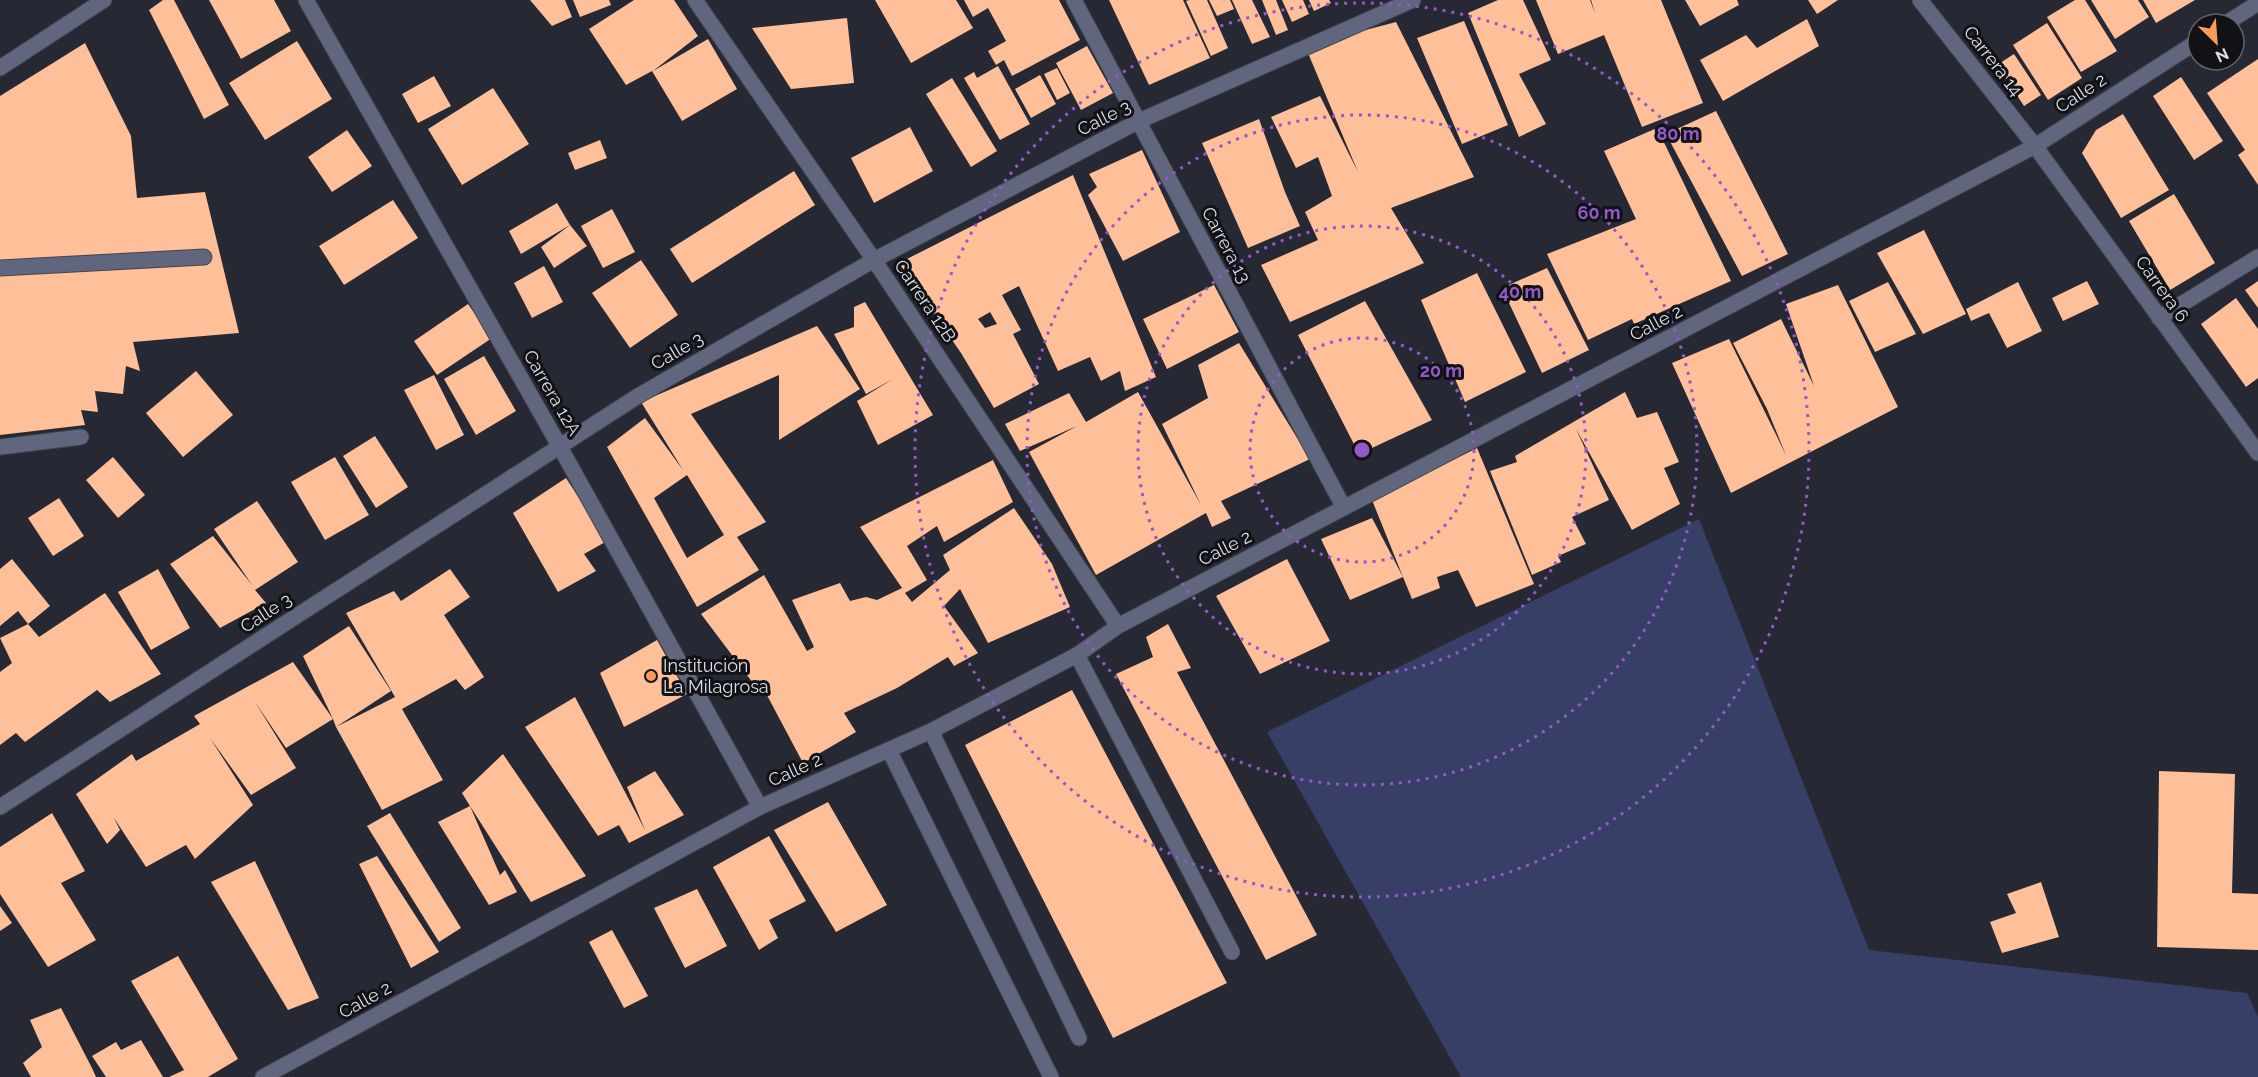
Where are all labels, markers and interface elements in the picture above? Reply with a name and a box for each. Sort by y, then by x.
north arrow [2186,12,2246,72]
street label: Carrera 14 [1959,21,2027,100]
text: N [2213,44,2232,66]
street label: Calle 2 [2051,68,2110,117]
street label: Calle 3 [1074,95,1134,140]
text: 80 m [1656,123,1700,144]
text: 60 m [1577,202,1621,223]
street label: Carrera 13 [1198,203,1255,286]
street label: Carrera 6 [2131,252,2193,326]
street label: Carrera 12B [890,256,961,346]
text: 40 m [1499,281,1541,302]
street label: Calle 2 [1626,300,1686,345]
street label: Calle 3 [647,327,707,374]
street label: Carrera 12A [520,346,585,439]
text: 20 m [1420,360,1462,381]
centre of rings [1352,440,1372,460]
street label: Calle 2 [1195,525,1255,570]
street label: Calle 3 [236,588,295,637]
place label: Institución La Milagrosa [663,655,769,697]
marker: Institución La Milagrosa [644,669,658,683]
street label: Calle 2 [765,748,825,791]
street label: Calle 2 [335,977,395,1022]

